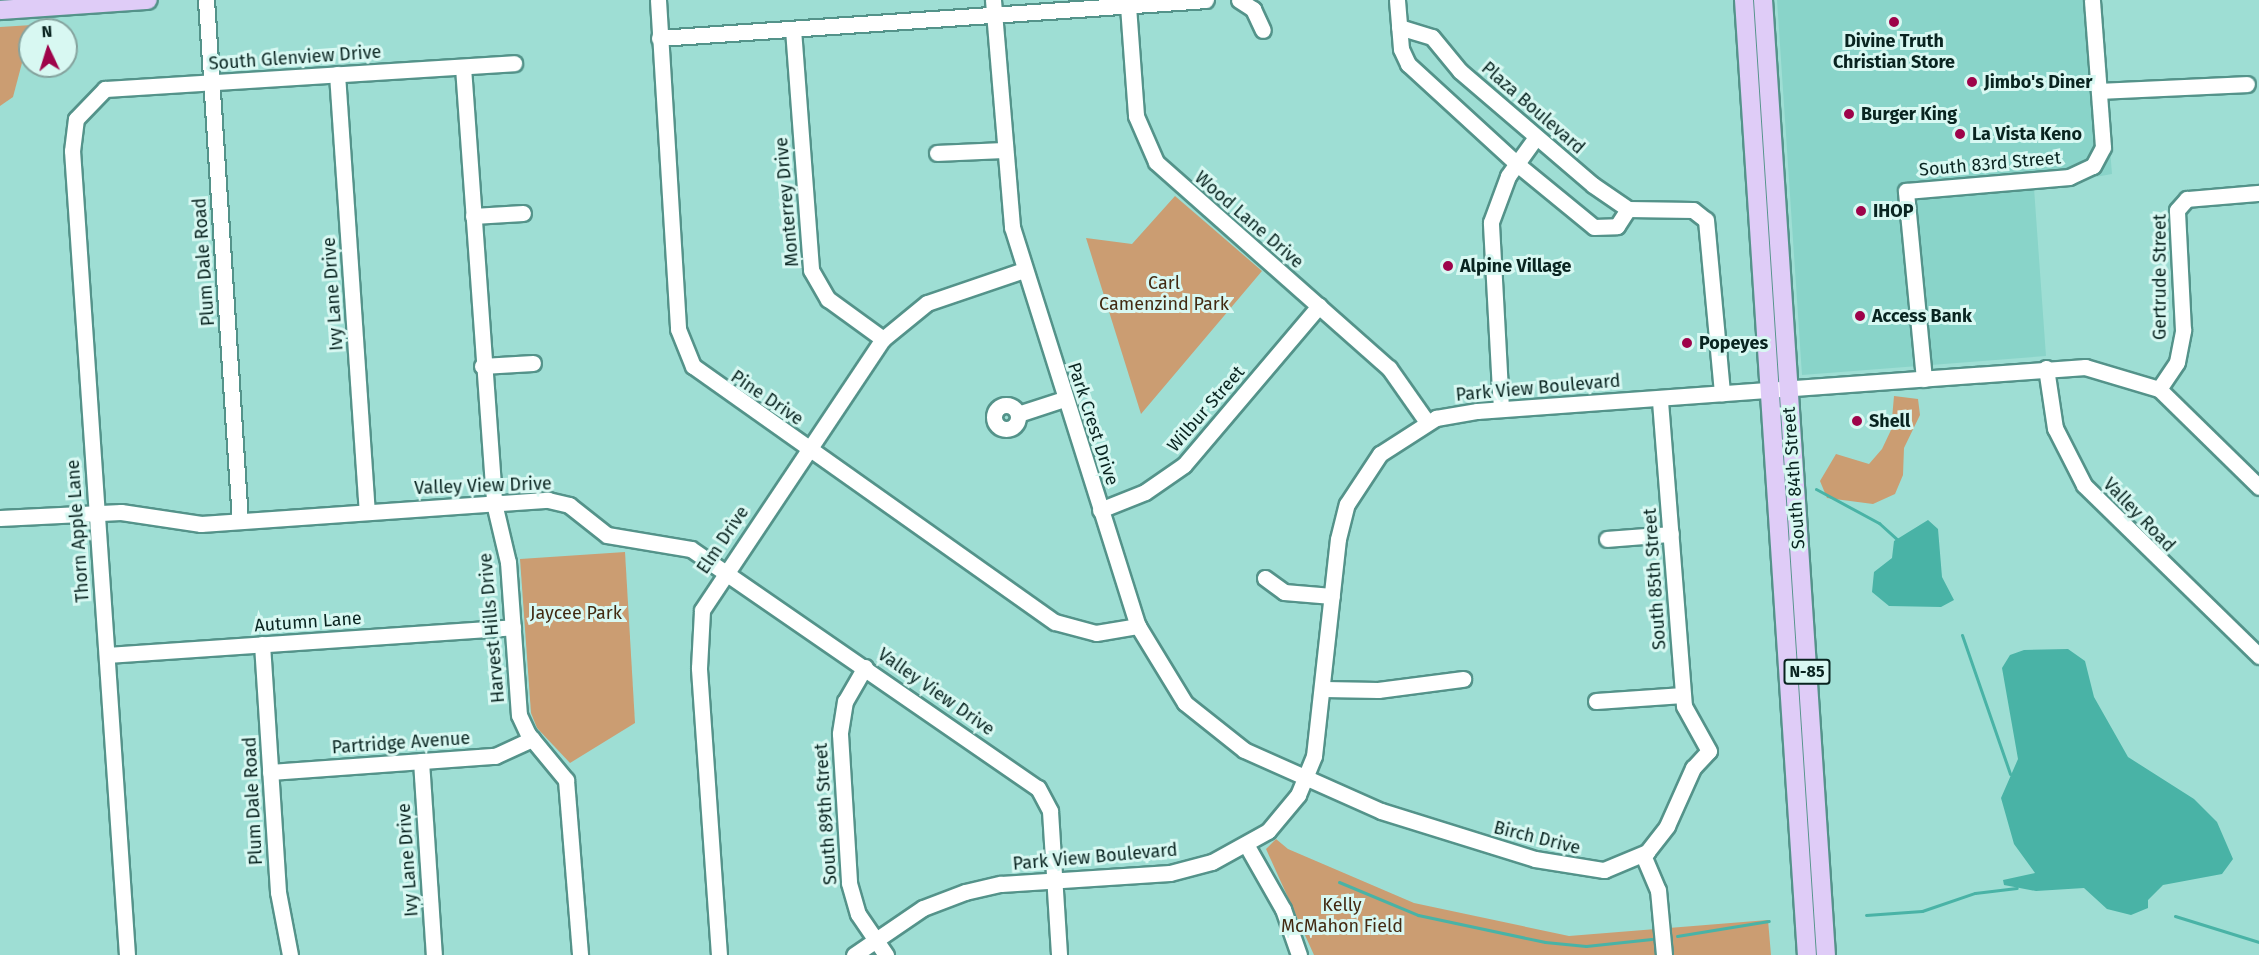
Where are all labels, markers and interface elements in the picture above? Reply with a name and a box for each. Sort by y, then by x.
marker: Divine Truth Christian Store [1887,15,1901,29]
north arrow [18,18,78,78]
text: N [41,22,53,41]
place label: Divine Truth Christian Store [1833,31,1955,74]
street label: South Glenview Drive [208,41,382,75]
street label: Plaza Boulevard [1477,57,1589,159]
place label: Jimbo's Diner [1984,71,2092,93]
marker: Jimbo's Diner [1965,75,1979,89]
place label: Burger King [1861,103,1957,125]
marker: Burger King [1842,107,1856,121]
place label: La Vista Keno [1972,123,2082,145]
marker: La Vista Keno [1953,127,1967,141]
street label: Monterrey Drive [771,136,803,268]
street label: South 83rd Street [1918,147,2062,181]
street label: Wood Lane Drive [1190,167,1308,273]
street label: Plum Dale Road [189,197,219,327]
place label: IHOP [1873,200,1913,222]
marker: IHOP [1854,204,1868,218]
street label: Gertrude Street [2149,214,2171,340]
street label: Ivy Lane Drive [318,237,348,351]
place label: Alpine Village [1460,255,1571,277]
marker: Alpine Village [1441,259,1455,273]
park label: Carl Camenzind Park [1099,273,1229,316]
place label: Access Bank [1872,305,1972,327]
marker: Access Bank [1853,309,1867,323]
place label: Popeyes [1699,332,1768,354]
marker: Popeyes [1680,336,1694,350]
street label: Park Crest Drive [1063,360,1123,488]
street label: Wilbur Street [1163,362,1249,456]
street label: Pine Drive [727,366,807,430]
street label: Park View Boulevard [1455,370,1621,406]
street label: South 84th Street [1778,406,1810,550]
place label: Shell [1869,410,1910,432]
marker: Shell [1850,414,1864,428]
street label: Thorn Apple Lane [62,459,94,603]
street label: Valley View Drive [414,473,552,499]
street label: Valley Road [2099,474,2179,556]
street label: Elm Drive [692,502,754,578]
street label: South 85th Street [1639,507,1671,651]
street label: Harvest Hills Drive [475,552,509,704]
park label: Jaycee Park [530,602,622,624]
street label: Autumn Lane [254,607,362,637]
street label: Valley View Drive [873,644,999,740]
road number: N-85 [1783,659,1831,685]
street label: Partridge Avenue [331,727,471,759]
street label: Plum Dale Road [239,736,267,866]
street label: South 89th Street [810,742,842,886]
street label: Ivy Lane Drive [393,803,423,917]
street label: Birch Drive [1491,817,1583,859]
street label: Park View Boulevard [1012,839,1178,875]
park label: Kelly McMahon Field [1281,895,1403,938]

